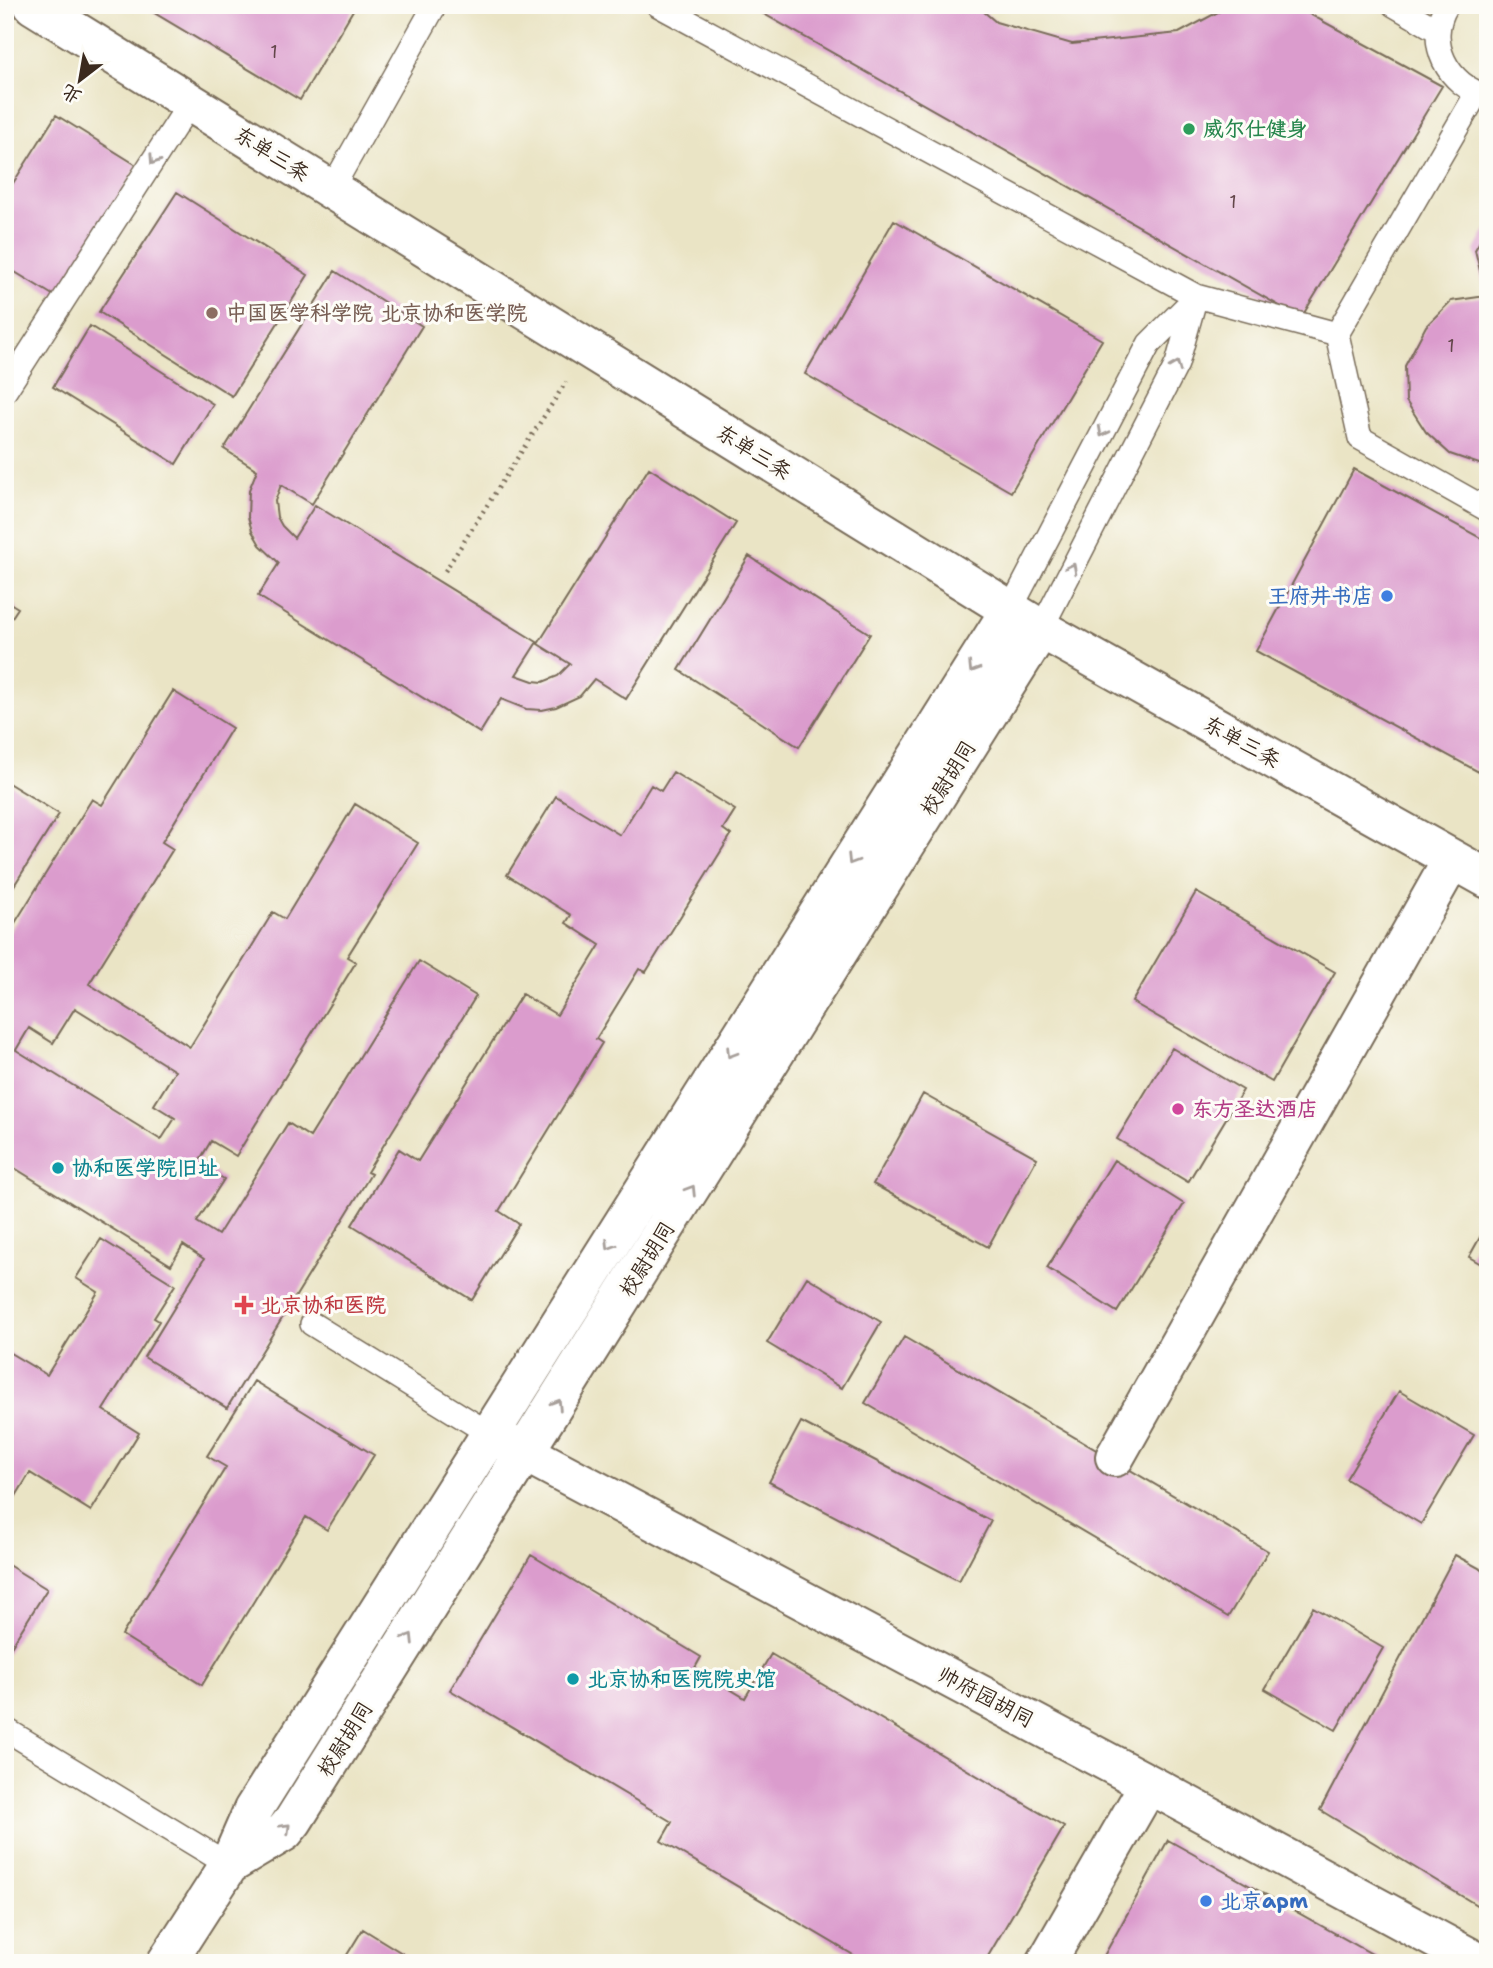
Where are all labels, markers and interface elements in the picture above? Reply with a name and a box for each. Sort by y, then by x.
house number: 1 [270,40,278,64]
north arrow [46,46,116,116]
text: 北 [57,79,86,110]
place label: 威尔仕健身 [1203,115,1308,143]
street label: 东单三条 [229,120,315,188]
marker: 威尔仕健身 [1181,121,1197,137]
one-way arrow [149,152,162,165]
house number: 1 [1229,190,1237,214]
place label: 中国医学科学院 北京协和医学院 [226,299,527,327]
marker: 中国医学科学院 北京协和医学院 [204,305,220,321]
house number: 1 [1447,334,1455,358]
one-way arrow [1167,360,1181,372]
street label: 东单三条 [711,418,797,486]
one-way arrow [1098,425,1111,437]
one-way arrow [1064,563,1077,575]
place label: 王府井书店 [1268,582,1373,610]
marker: 王府井书店 [1379,588,1395,604]
one-way arrow [969,660,982,673]
street label: 东单三条 [1198,709,1286,775]
street label: 校尉胡同 [914,735,982,821]
one-way arrow [848,853,861,866]
one-way arrow [726,1045,739,1058]
place label: 东方圣达酒店 [1192,1095,1318,1123]
marker: 东方圣达酒店 [1170,1101,1186,1117]
place label: 协和医学院旧址 [72,1154,219,1182]
marker: 协和医学院旧址 [50,1160,66,1176]
one-way arrow [682,1185,695,1198]
street label: 校尉胡同 [613,1216,681,1302]
one-way arrow [605,1238,618,1251]
place label: 北京协和医院 [260,1291,386,1319]
marker: 北京协和医院 [234,1295,254,1315]
one-way arrow [548,1398,561,1411]
one-way arrow [401,1632,414,1645]
street label: 帅府园胡同 [933,1660,1039,1734]
place label: 北京协和医院院史馆 [587,1665,776,1693]
marker: 北京协和医院院史馆 [565,1671,581,1687]
street label: 校尉胡同 [311,1696,379,1782]
one-way arrow [277,1824,290,1836]
place label: 北京apm [1220,1887,1308,1915]
marker: 北京apm [1198,1893,1214,1909]

